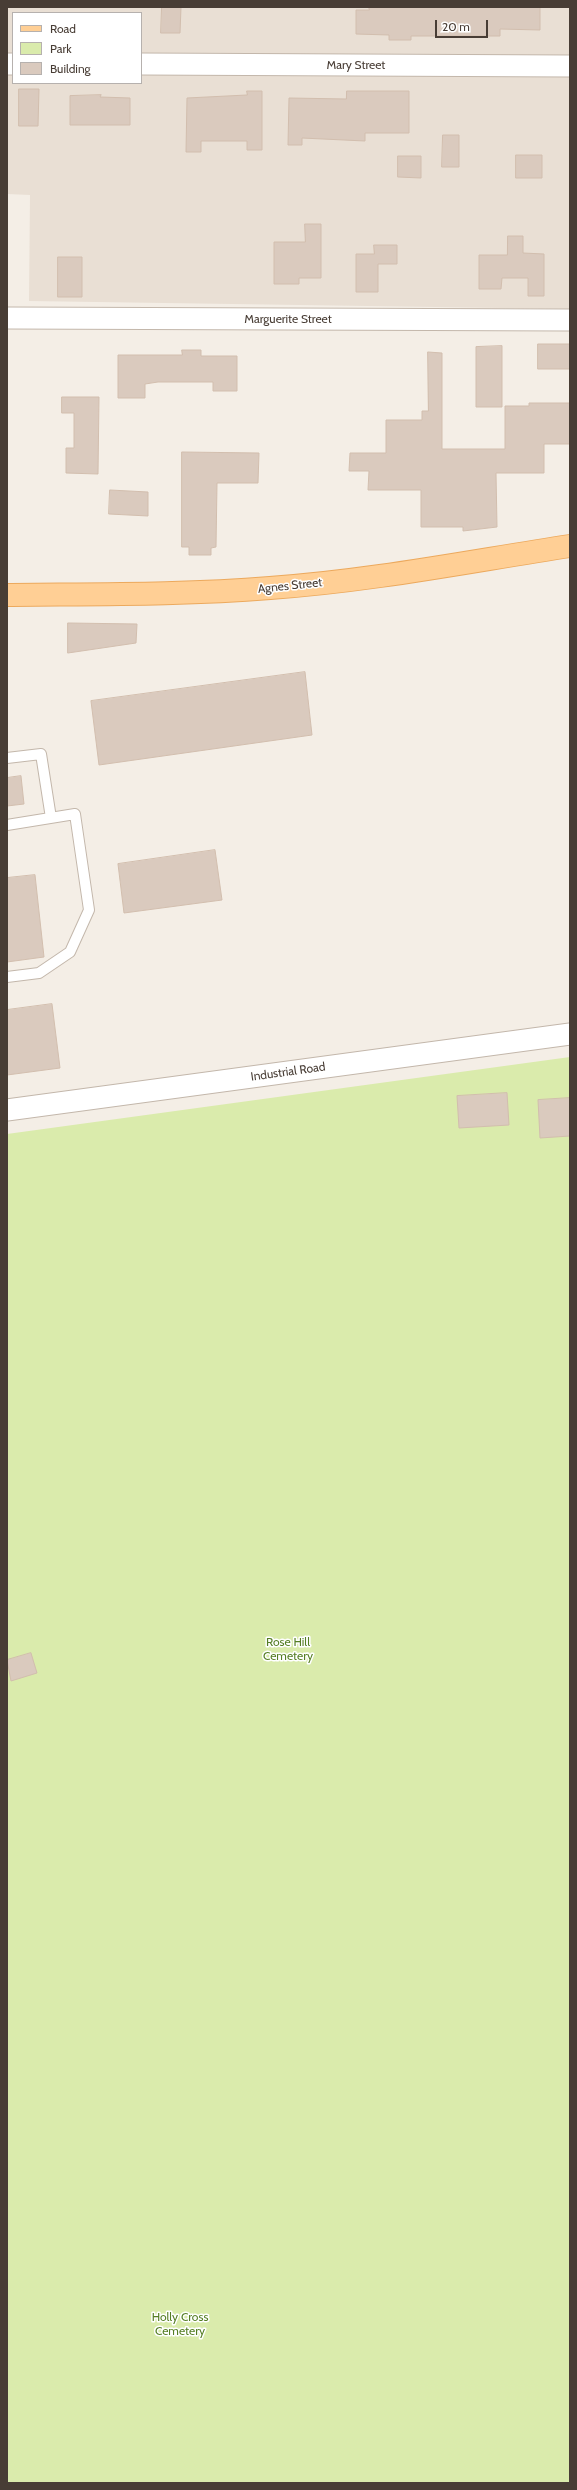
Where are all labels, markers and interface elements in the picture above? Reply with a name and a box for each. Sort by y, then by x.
legend [12,12,142,84]
scale bar [437,12,490,38]
text: 20 m [442,19,470,34]
text: Road [50,21,76,36]
text: Park [50,41,72,56]
street label: Mary Street [327,58,385,72]
text: Building [50,61,91,76]
street label: Marguerite Street [244,312,332,326]
street label: Agnes Street [257,575,323,597]
street label: Industrial Road [250,1060,326,1084]
park label: Rose Hill Cemetery [263,1635,313,1663]
park label: Holly Cross Cemetery [152,2310,208,2338]

